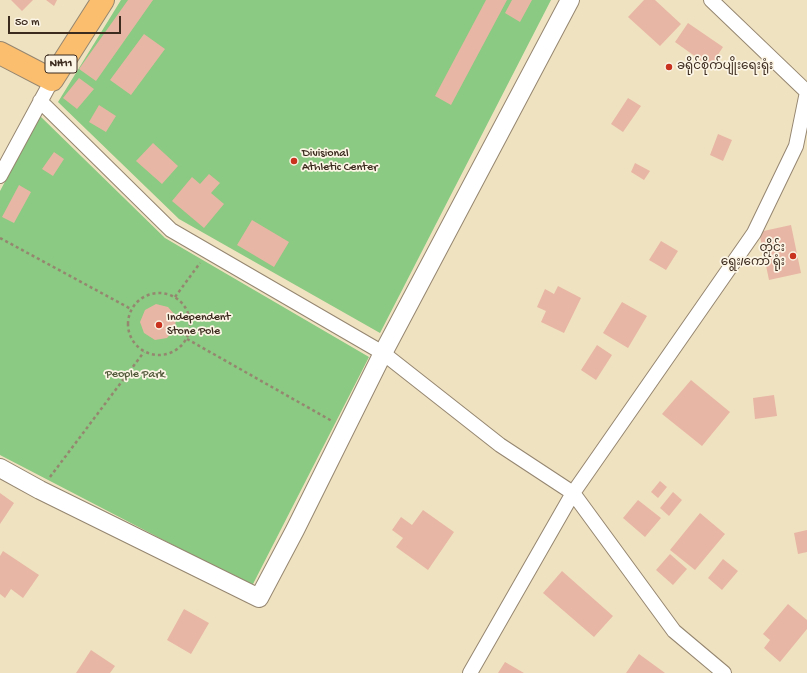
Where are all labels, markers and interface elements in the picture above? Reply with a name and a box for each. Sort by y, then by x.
scale bar [10,8,123,34]
text: 50 m [15,16,40,30]
road number: NH11 [45,55,77,73]
place label: ခရိုင်စိုက်ပျိုးရေးရုံး [677,60,773,74]
marker: ခရိုင်စိုက်ပျိုးရေးရုံး [664,62,674,72]
place label: Divisional Athletic Center [302,147,377,175]
marker: Divisional Athletic Center [289,156,299,166]
place label: တိုင်း ရွေး/ကော် ရုံး [721,242,785,270]
marker: တိုင်း ရွေး/ကော် ရုံး [788,251,798,261]
place label: Independent Stone Pole [167,311,230,339]
marker: Independent Stone Pole [154,320,164,330]
park label: People Park [105,368,165,382]

